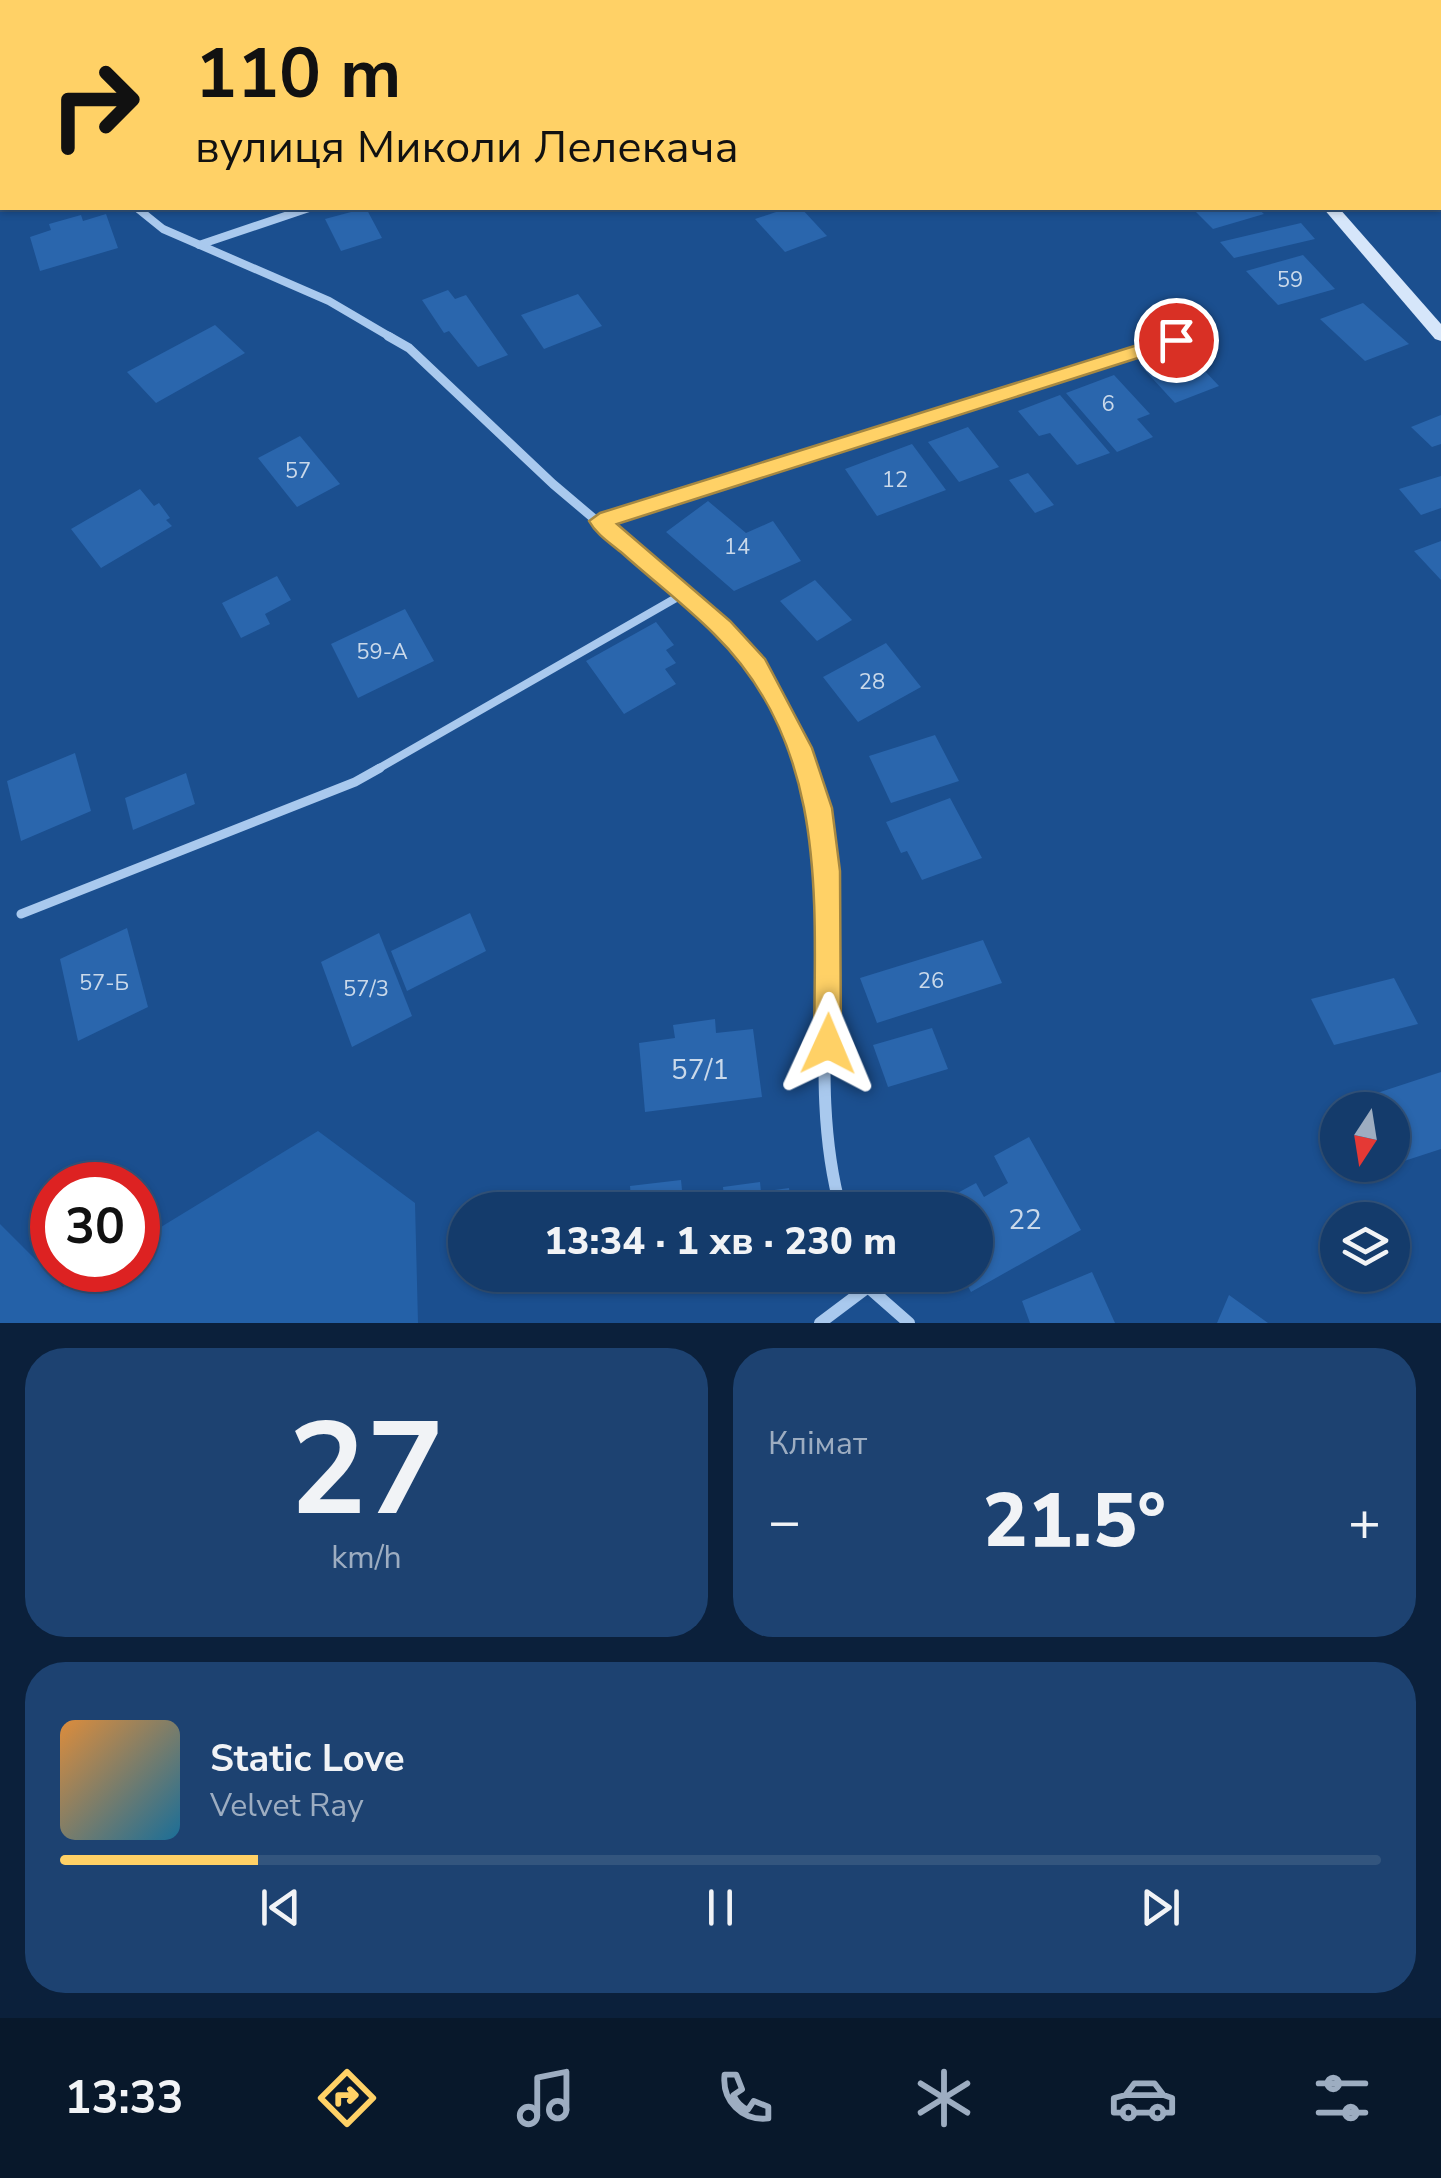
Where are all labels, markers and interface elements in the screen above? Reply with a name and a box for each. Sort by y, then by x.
text: 110 m [195,26,401,122]
icon: right [30,40,160,170]
text: вулиця Миколи Лелекача [195,117,739,178]
house number: 59 [1277,265,1303,295]
pin [1134,298,1219,383]
icon: arrive [1149,313,1204,368]
house number: 6 [1101,389,1115,419]
house number: 57 [285,456,311,486]
house number: 12 [882,465,908,495]
house number: 14 [724,532,750,562]
house number: 59-А [356,637,408,667]
house number: 28 [859,667,885,697]
house number: 26 [918,966,944,996]
house number: 57-Б [79,968,129,998]
house number: 57/3 [343,974,389,1004]
position arrow [776,992,880,1096]
house number: 57/1 [671,1051,729,1089]
north arrow [1320,1092,1410,1182]
map controls [1320,1092,1410,1292]
speed limit sign: 30 [30,1162,160,1292]
house number: 22 [1008,1201,1042,1239]
button: layers [1320,1202,1410,1292]
text: 13:34 · 1 хв · 230 m [544,1216,897,1267]
text: 27 [288,1382,445,1559]
text: Клімат [768,1422,867,1465]
text: 21.5° [983,1470,1166,1572]
text: − [768,1484,801,1559]
text: + [1348,1484,1381,1559]
text: km/h [331,1536,402,1579]
text: Static Love [210,1733,405,1784]
text: Velvet Ray [210,1784,364,1827]
icon: previous [253,1880,308,1935]
icon: pause [693,1880,748,1935]
icon: next [1133,1880,1188,1935]
icon: directions [312,2063,382,2133]
icon: music [511,2063,581,2133]
icon: phone [710,2063,780,2133]
icon: climate [909,2063,979,2133]
icon: car [1108,2063,1178,2133]
icon: filters [1307,2063,1377,2133]
text: 13:33 [64,2068,184,2129]

